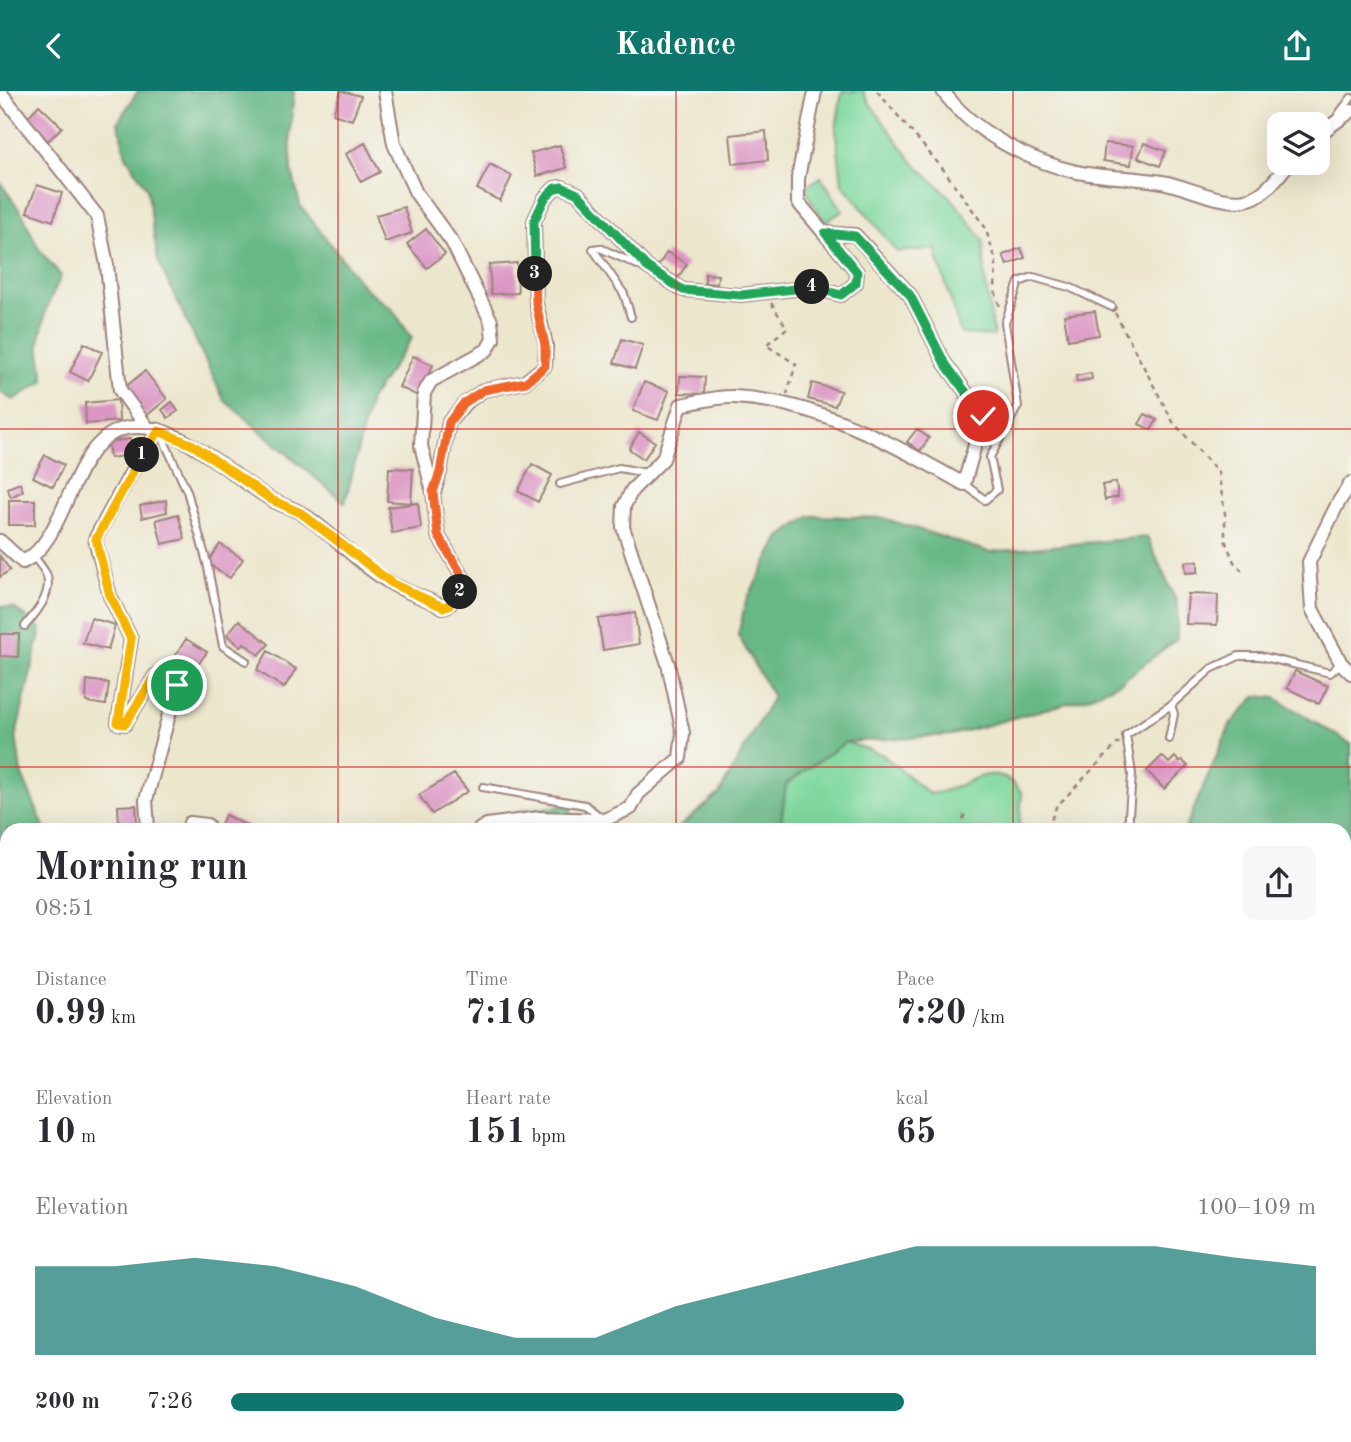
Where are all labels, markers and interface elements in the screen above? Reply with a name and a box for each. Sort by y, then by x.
icon: back [35,27,73,65]
icon: share [1278,27,1316,65]
text: Kadence [615,30,736,62]
map controls [1267,112,1330,175]
button: layers [1267,112,1330,175]
pin: 3 [518,257,552,291]
text: 3 [529,264,540,283]
pin: 4 [794,269,830,305]
text: 4 [806,277,817,296]
pin [953,386,1013,446]
icon: check [964,397,1002,435]
pin: 1 [124,437,160,473]
text: 1 [136,445,147,464]
pin: 2 [442,575,477,609]
text: 2 [454,582,465,601]
pin [147,655,207,715]
icon: arrive [158,666,196,704]
button: share [1242,846,1316,920]
text: Morning run [35,850,248,888]
text: 08:51 [35,897,95,920]
text: Distance [35,971,107,990]
text: Time [465,971,508,990]
text: Pace [896,971,934,990]
text: 0.99 [35,996,106,1031]
text: 7:16 [465,996,536,1031]
text: 7:20 [896,996,966,1031]
text: km [106,1009,136,1028]
text: /km [966,1009,1005,1028]
text: Elevation [35,1090,112,1109]
text: Heart rate [465,1090,551,1109]
text: kcal [896,1090,928,1109]
text: 10 [35,1115,76,1150]
text: 151 [465,1115,526,1150]
text: 65 [896,1115,936,1150]
text: m [76,1128,96,1147]
text: bpm [526,1128,566,1147]
text: Elevation [35,1196,129,1219]
text: 100–109 m [1197,1196,1316,1219]
text: 200 m [35,1390,100,1413]
text: 7:26 [147,1390,193,1413]

